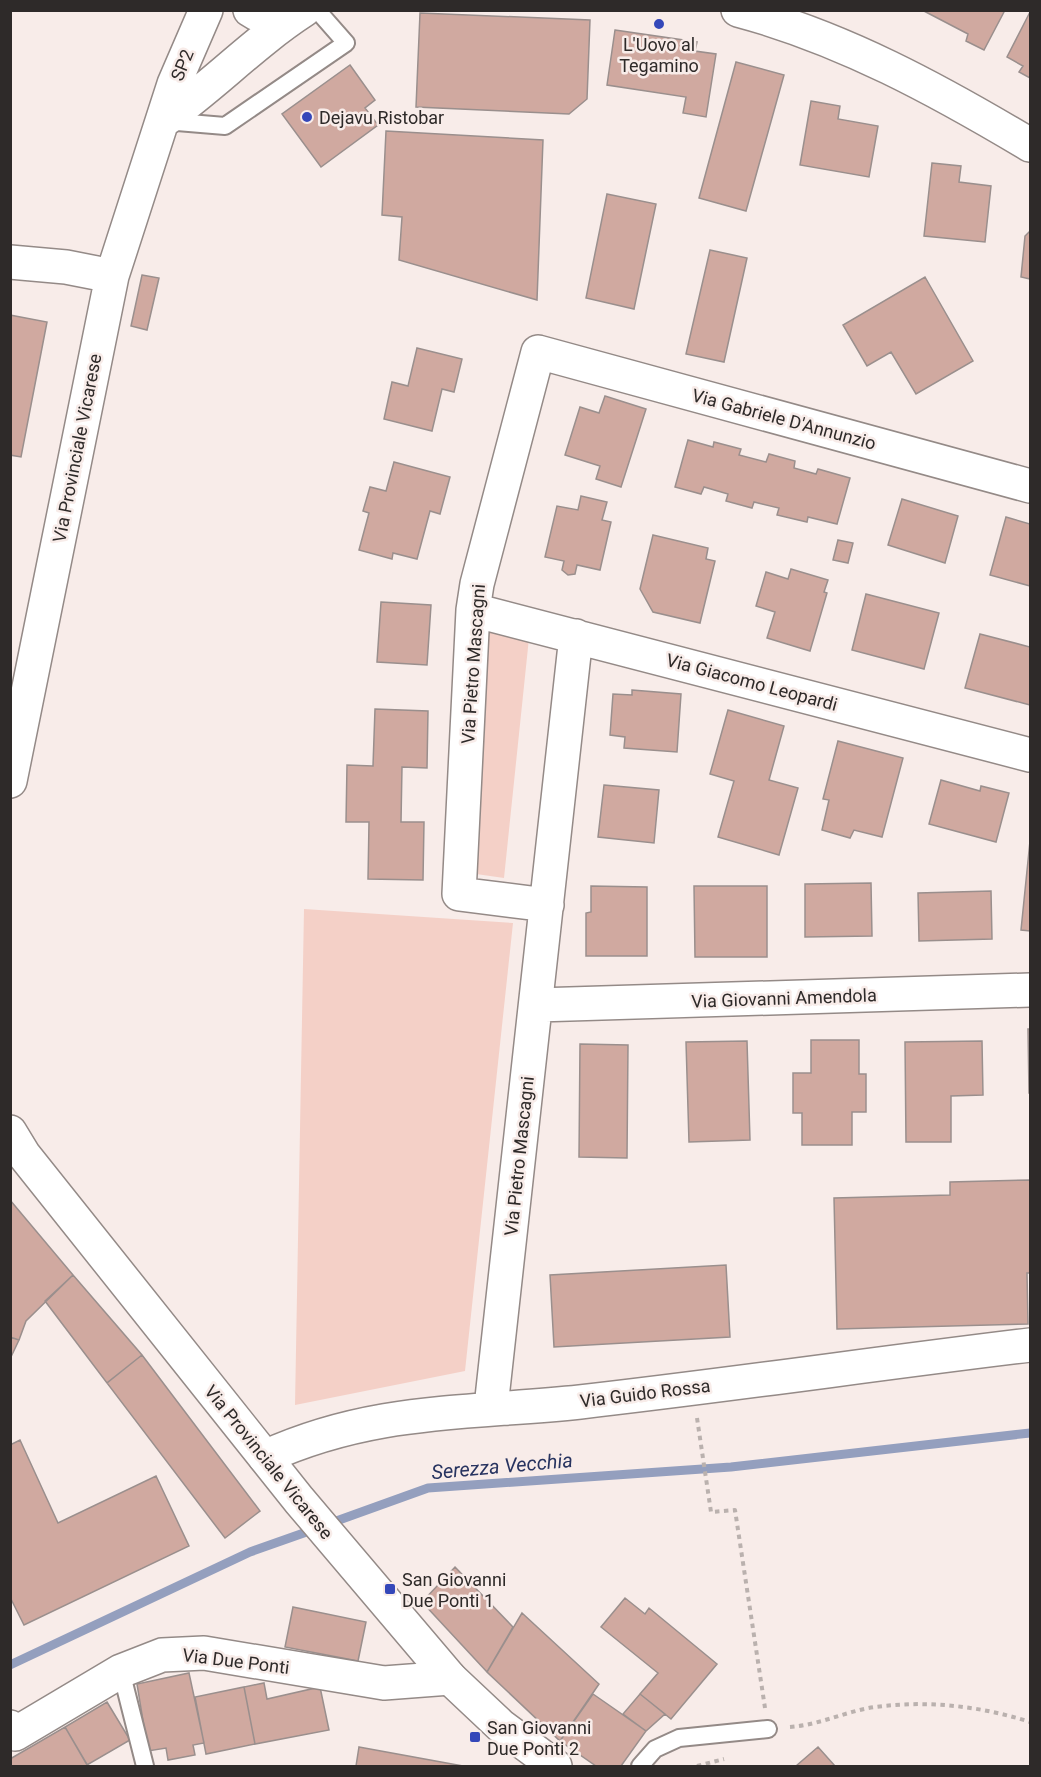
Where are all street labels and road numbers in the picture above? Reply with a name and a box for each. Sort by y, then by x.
street label: SP2 [166,46,198,84]
street label: Via Provinciale Vicarese [48,352,106,544]
street label: Via Gabriele D'Annunzio [690,384,878,454]
street label: Via Pietro Mascagni [457,583,489,745]
street label: Via Giacomo Leopardi [664,649,840,715]
street label: Via Giovanni Amendola [691,984,877,1012]
street label: Via Pietro Mascagni [500,1075,538,1237]
street label: Via Guido Rossa [579,1375,711,1411]
street label: Via Provinciale Vicarese [200,1381,338,1543]
street label: Via Due Ponti [181,1644,291,1678]

